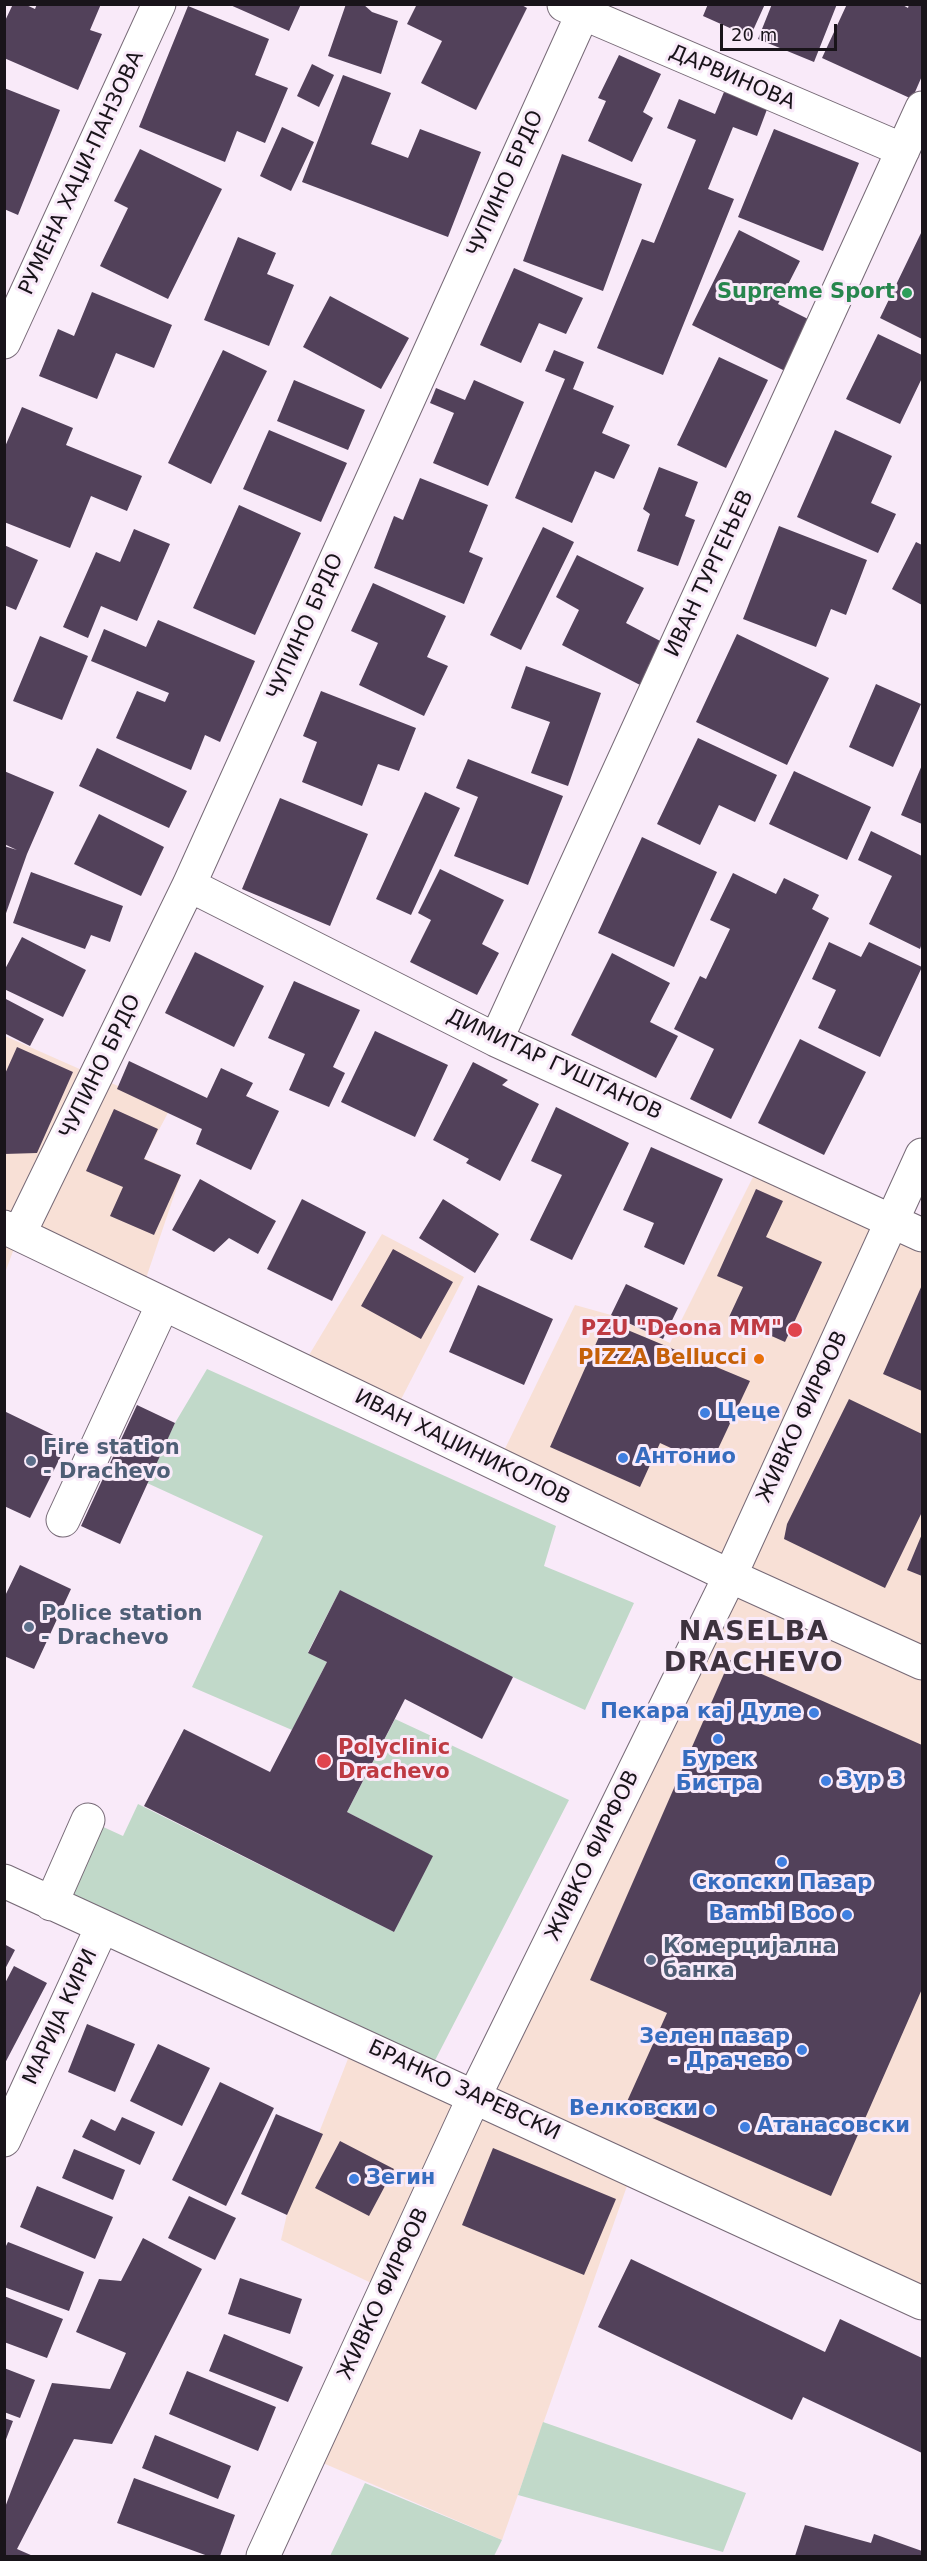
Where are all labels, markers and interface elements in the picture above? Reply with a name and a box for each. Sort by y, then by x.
scale bar [723,12,840,50]
text: 20 m [731,24,777,45]
street label: ДАРВИНОВА [665,40,799,116]
street label: РУМЕНА ХАЏИ-ПАНЗОВА [14,47,150,299]
street label: ЧУПИНО БРДО [462,107,550,261]
place label: Supreme Sport [717,280,895,306]
marker: Supreme Sport [900,286,914,300]
street label: ИВАН ТУРГЕЊЕВ [660,487,760,661]
street label: ЧУПИНО БРДО [262,550,350,704]
street label: ЧУПИНО БРДО [55,991,147,1143]
street label: ДИМИТАР ГУШТАНОВ [442,1004,666,1126]
place label: PZU "Deona MM" [581,1317,782,1343]
marker: PZU "Deona MM" [786,1321,804,1339]
street label: ЖИВКО ФИРФОВ [752,1327,854,1507]
place label: PIZZA Bellucci [578,1346,747,1372]
marker: PIZZA Bellucci [752,1352,766,1366]
street label: ИВАН ХАЏИНИКОЛОВ [350,1385,574,1511]
place label: Цеце [717,1400,781,1426]
marker: Цеце [698,1406,712,1420]
place label: Fire station - Drachevo [43,1436,180,1486]
place label: Антонио [635,1445,736,1471]
marker: Антонио [616,1451,630,1465]
marker: Fire station - Drachevo [24,1454,38,1468]
place label: Police station - Drachevo [41,1602,203,1652]
district label: NASELBA DRACHEVO [664,1617,844,1680]
marker: Police station - Drachevo [22,1620,36,1634]
place label: Пекара кај Дуле [600,1700,802,1726]
marker: Пекара кај Дуле [807,1706,821,1720]
marker: Бурек Бистра [711,1732,725,1746]
place label: Polyclinic Drachevo [338,1736,450,1786]
place label: Бурек Бистра [676,1748,760,1798]
marker: Polyclinic Drachevo [315,1752,333,1770]
street label: ЖИВКО ФИРФОВ [541,1767,645,1945]
place label: Зур 3 [838,1768,904,1794]
marker: Зур 3 [819,1774,833,1788]
marker: Скопски Пазар [775,1855,789,1869]
place label: Скопски Пазар [692,1871,872,1897]
place label: Bambi Boo [709,1902,835,1928]
marker: Bambi Boo [840,1908,854,1922]
place label: Комерцијална банка [663,1935,837,1985]
street label: МАРИЈА КИРИ [19,1945,103,2089]
marker: Комерцијална банка [644,1953,658,1967]
place label: Зелен пазар - Драчево [639,2025,790,2075]
street label: БРАНКО ЗАРЕВСКИ [364,2035,564,2147]
marker: Зелен пазар - Драчево [795,2043,809,2057]
place label: Велковски [569,2097,698,2123]
marker: Велковски [703,2103,717,2117]
place label: Атанасовски [757,2114,910,2140]
marker: Атанасовски [738,2120,752,2134]
place label: Зегин [366,2166,435,2192]
marker: Зегин [347,2172,361,2186]
street label: ЖИВКО ФИРФОВ [333,2204,435,2384]

